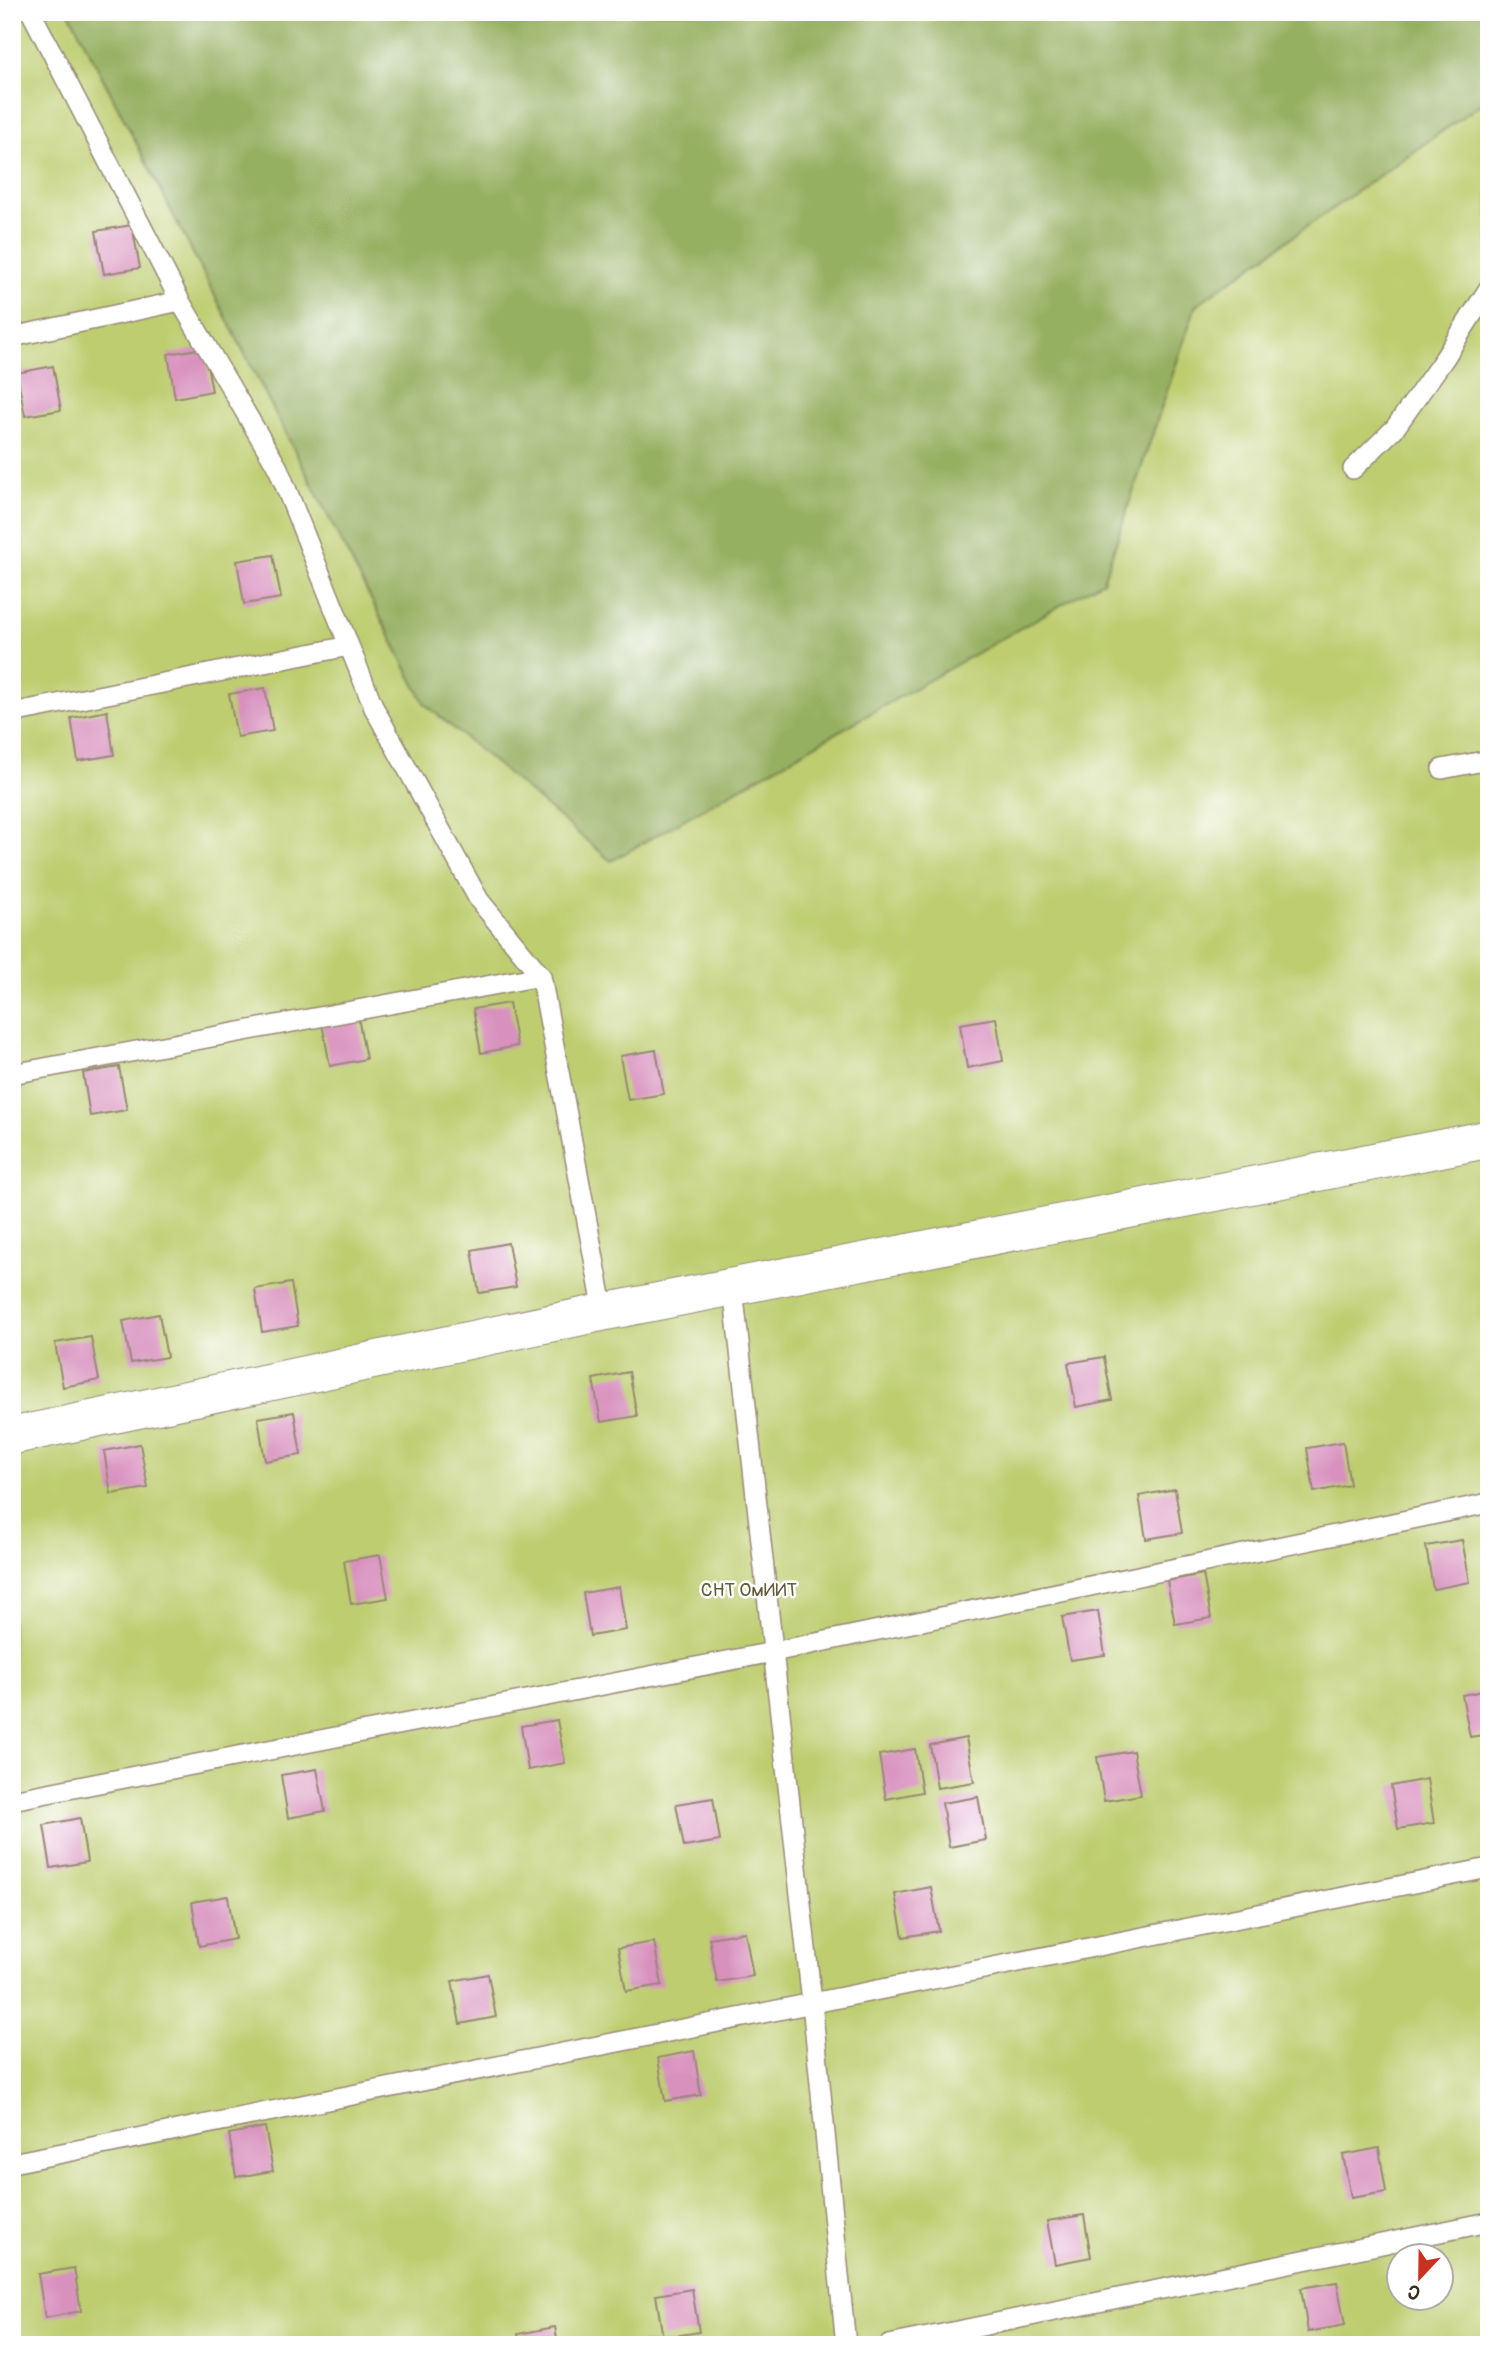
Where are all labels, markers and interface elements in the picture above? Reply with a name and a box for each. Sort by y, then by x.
park label: СНТ ОмИИТ [701,1578,797,1602]
north arrow [1386,2242,1456,2312]
text: С [1404,2278,1424,2305]

